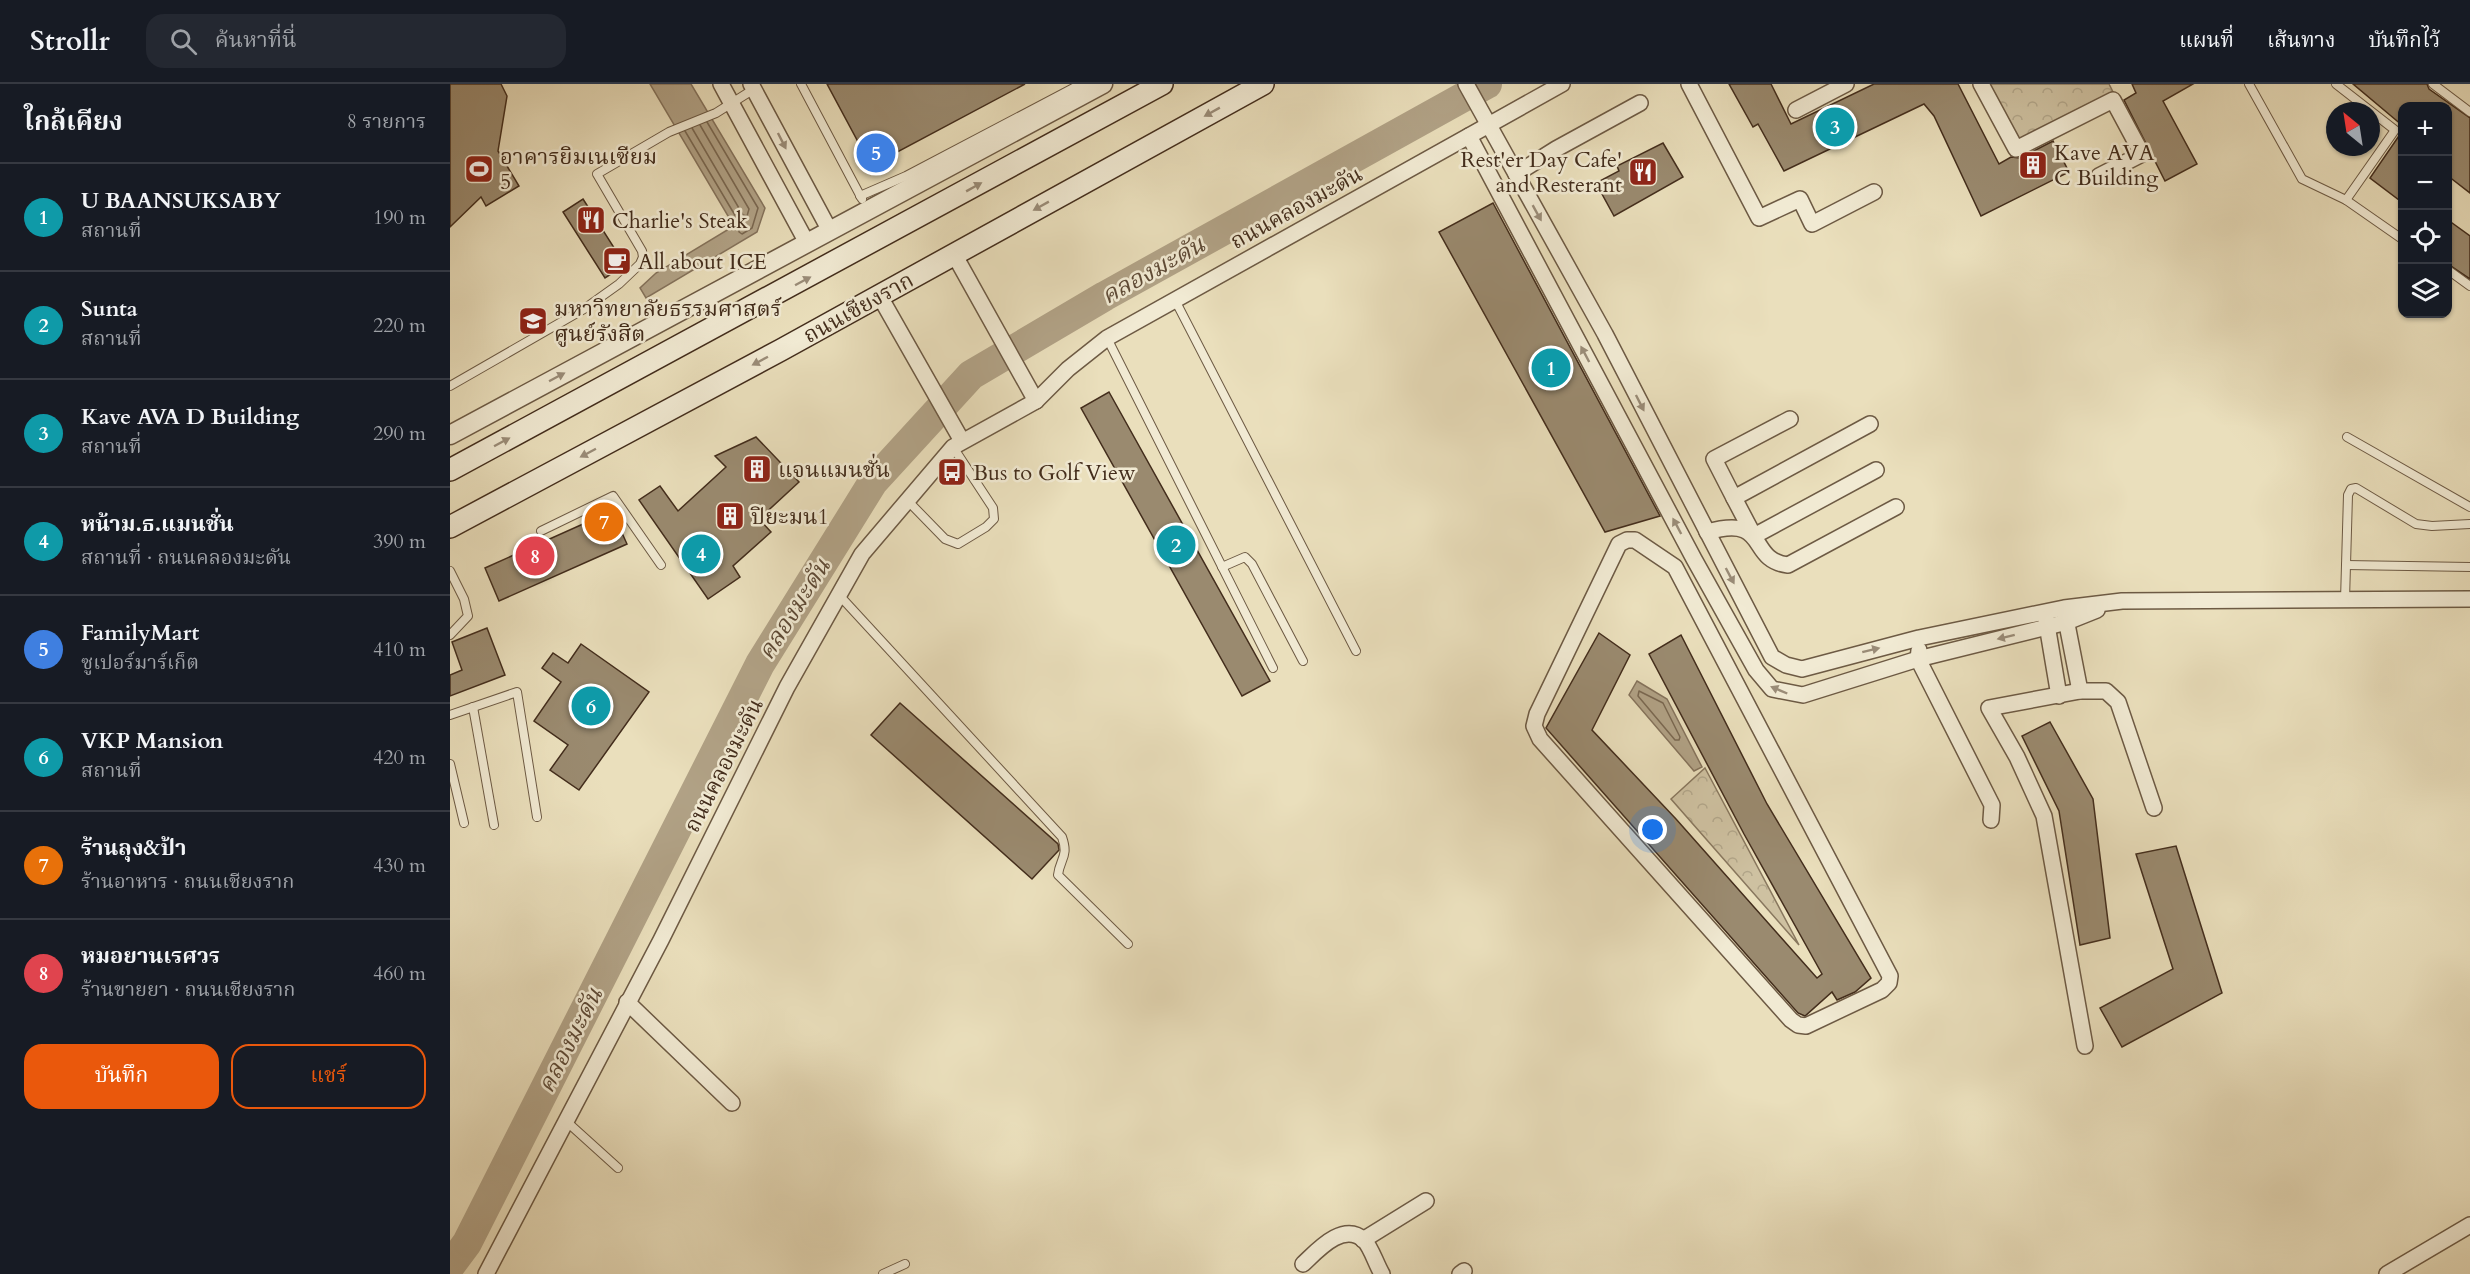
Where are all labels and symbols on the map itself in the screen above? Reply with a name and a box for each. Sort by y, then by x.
north arrow [2326,102,2380,156]
pin: 3 [1816,104,1854,150]
one-way arrow [1203,107,1220,117]
pin: 5 [856,130,896,176]
one-way arrow [777,132,787,149]
place label: Kave AVA C Building [2054,138,2159,193]
place label: อาคารยิมเนเซียม 5 [500,142,657,197]
place label: Rest'er Day Cafe' and Resterant [1461,145,1622,200]
building icon: Kave AVA C Building [2017,149,2049,181]
sports icon: อาคารยิมเนเซียม 5 [463,153,495,185]
restaurant icon: Rest'er Day Cafe' and Resterant [1627,156,1659,188]
street label: ถนนคลองมะดัน [1225,159,1368,257]
one-way arrow [966,182,983,192]
one-way arrow [1032,201,1049,211]
restaurant icon: Charlie's Steak [575,204,607,236]
one-way arrow [1532,205,1542,222]
place label: Charlie's Steak [612,206,748,236]
water label: คลองมะดัน [1095,228,1211,312]
cafe icon: All about ICE [601,245,633,277]
place label: All about ICE [638,247,767,277]
street label: ถนนเชียงราก [798,265,919,351]
one-way arrow [795,276,812,286]
place label: มหาวิทยาลัยธรรมศาสตร์ ศูนย์รังสิต [554,294,782,349]
school or university icon: มหาวิทยาลัยธรรมศาสตร์ ศูนย์รังสิต [517,305,549,337]
one-way arrow [1581,345,1591,363]
pin: 1 [1532,346,1570,390]
one-way arrow [751,356,768,366]
one-way arrow [549,372,566,382]
one-way arrow [1635,395,1645,412]
one-way arrow [493,437,510,447]
one-way arrow [579,448,596,458]
building icon: แจนแมนชั่น [741,453,773,485]
place label: แจนแมนชั่น [778,453,890,485]
bus stop icon: Bus to Golf View [936,456,968,488]
place label: Bus to Golf View [973,458,1136,488]
pin: 7 [584,500,624,544]
building icon: ปิยะมน1 [714,500,746,532]
place label: ปิยะมน1 [750,502,829,532]
one-way arrow [1672,517,1682,534]
pin: 2 [1156,522,1196,568]
pin: 4 [682,532,720,576]
pin: 8 [516,534,554,578]
water label: คลองมะดัน [750,552,839,666]
one-way arrow [1725,568,1735,585]
one-way arrow [1997,633,2016,643]
one-way arrow [1861,644,1880,654]
pin: 6 [572,684,610,728]
one-way arrow [1769,684,1787,694]
street label: ถนนคลองมะดัน [677,693,771,838]
your location [1638,815,1667,844]
water label: คลองมะดัน [530,982,611,1098]

